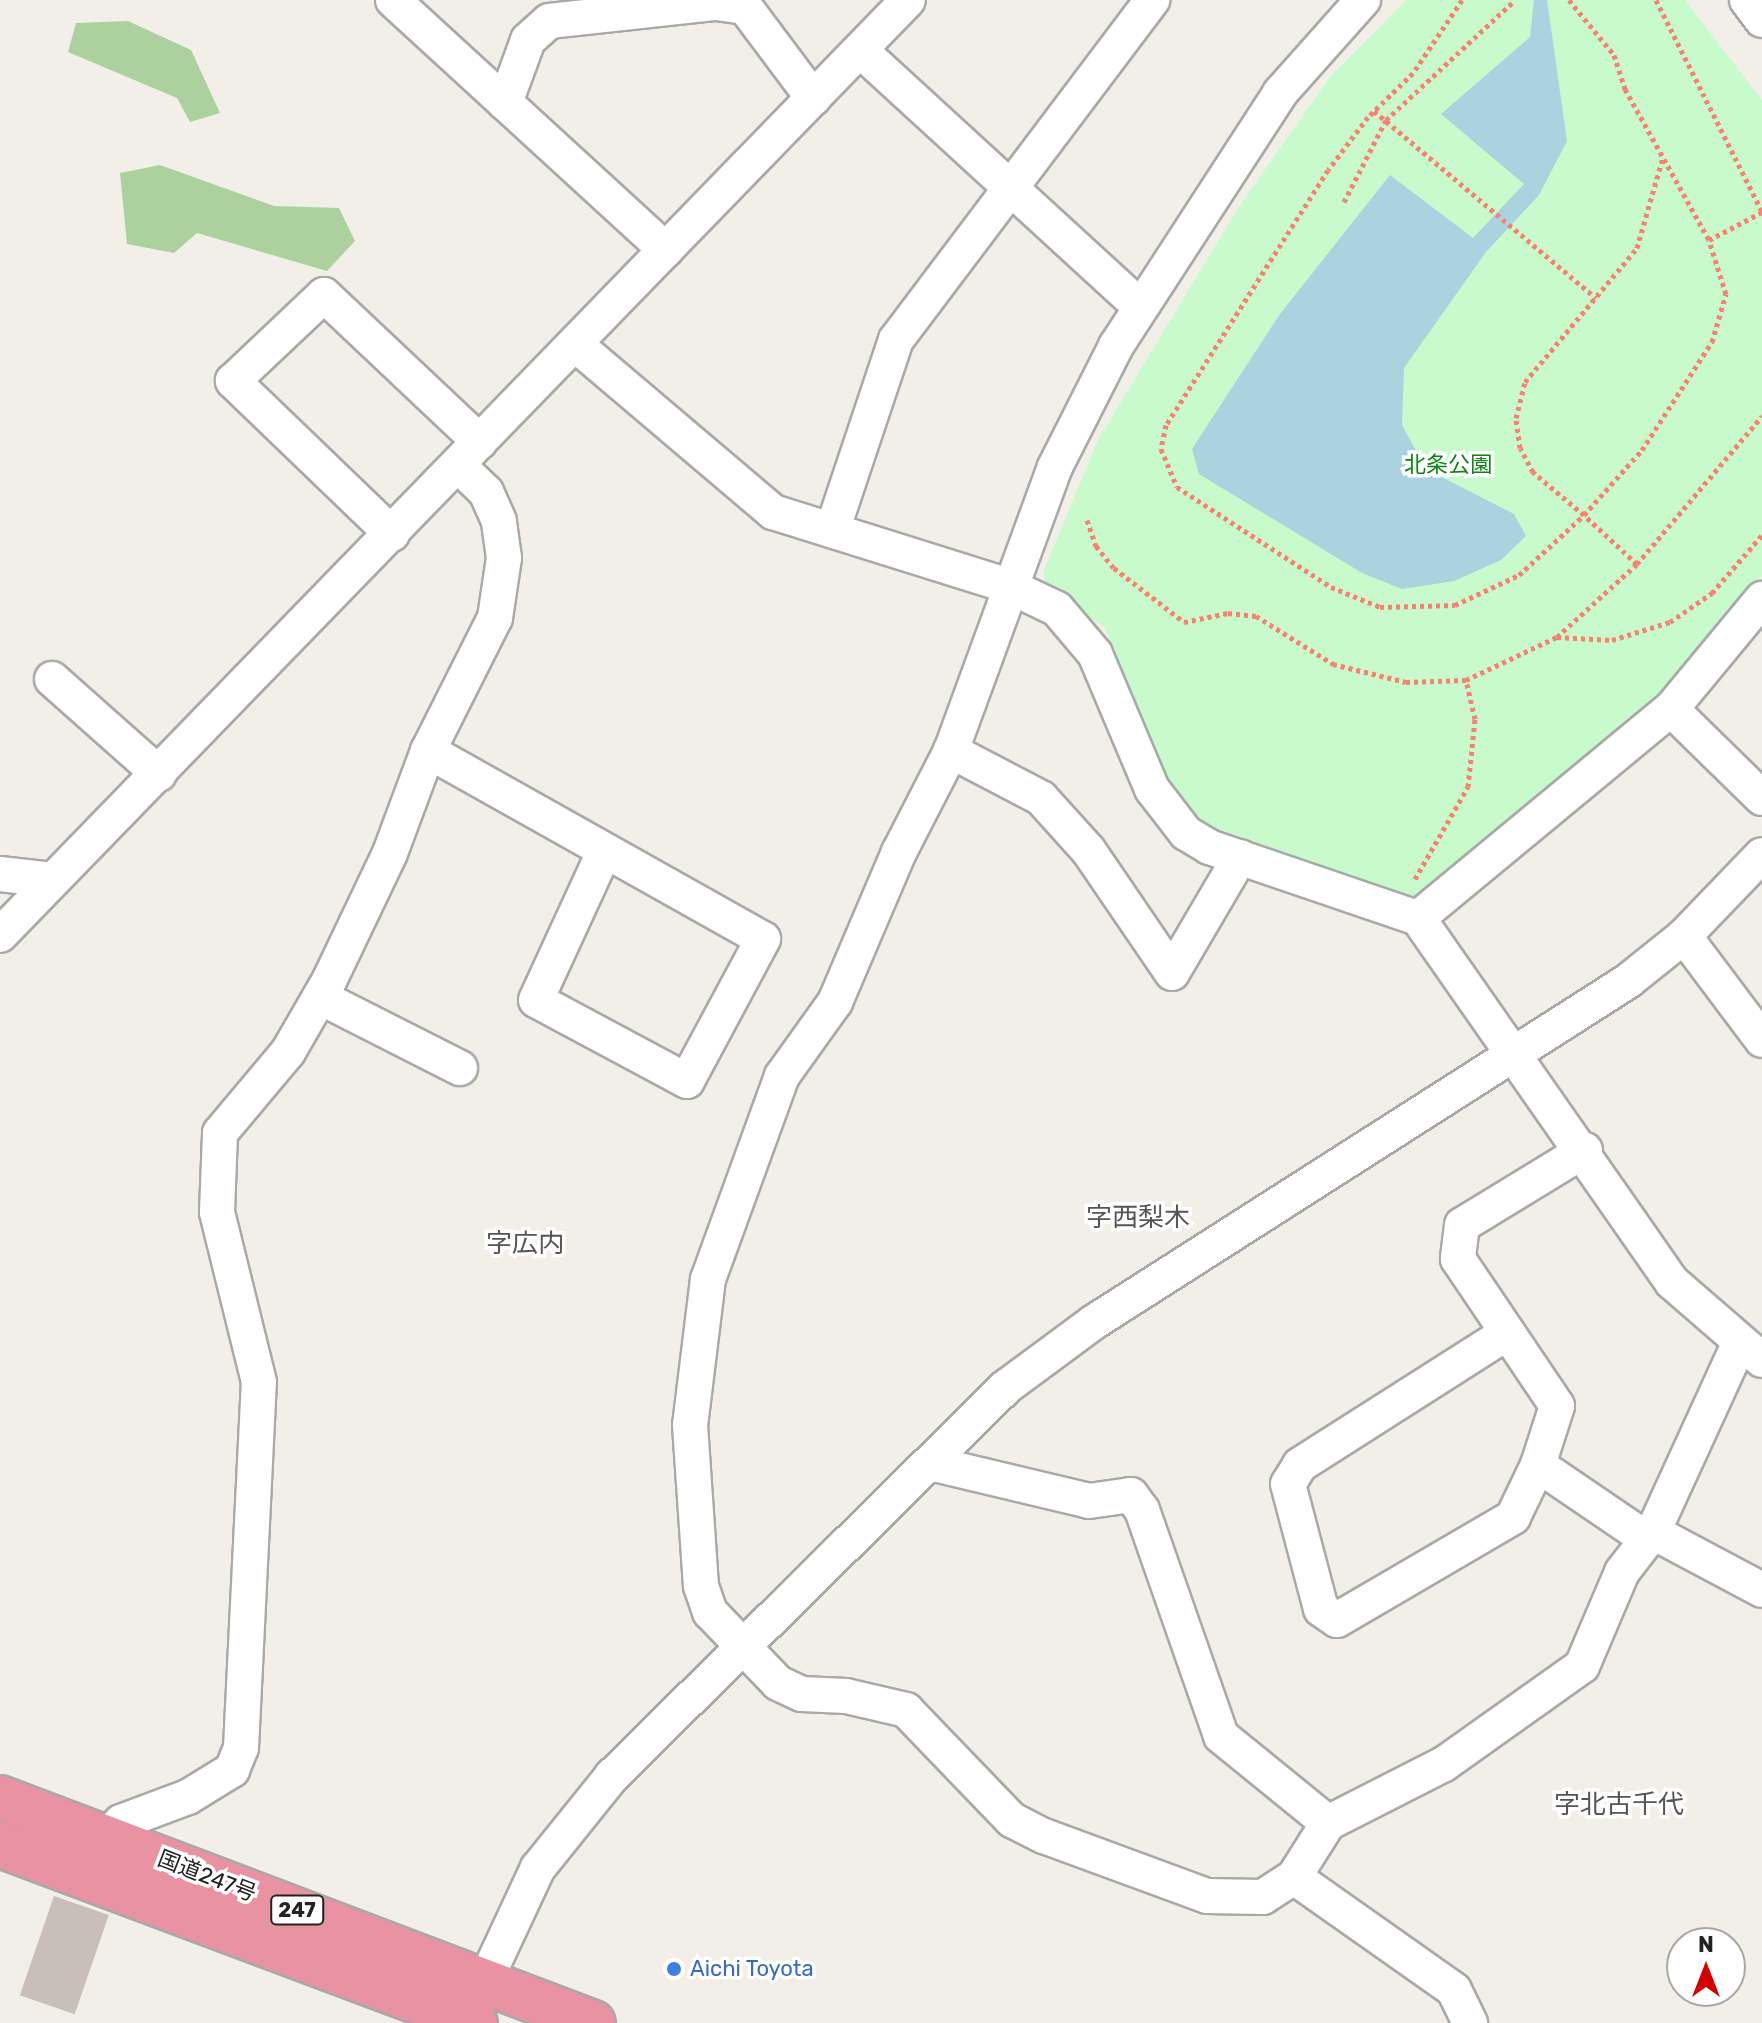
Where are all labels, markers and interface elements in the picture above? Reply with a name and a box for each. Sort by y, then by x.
park label: 北条公園 [1404,452,1492,478]
district label: 字西梨木 [1086,1202,1190,1234]
district label: 字広内 [486,1228,564,1260]
district label: 字北古千代 [1554,1789,1684,1821]
street label: 国道247号 [154,1845,260,1907]
road number: 247 [269,1894,325,1926]
north arrow [1666,1927,1746,2007]
text: N [1698,1931,1714,1958]
place label: Aichi Toyota [690,1956,814,1982]
marker: Aichi Toyota [665,1960,683,1978]

